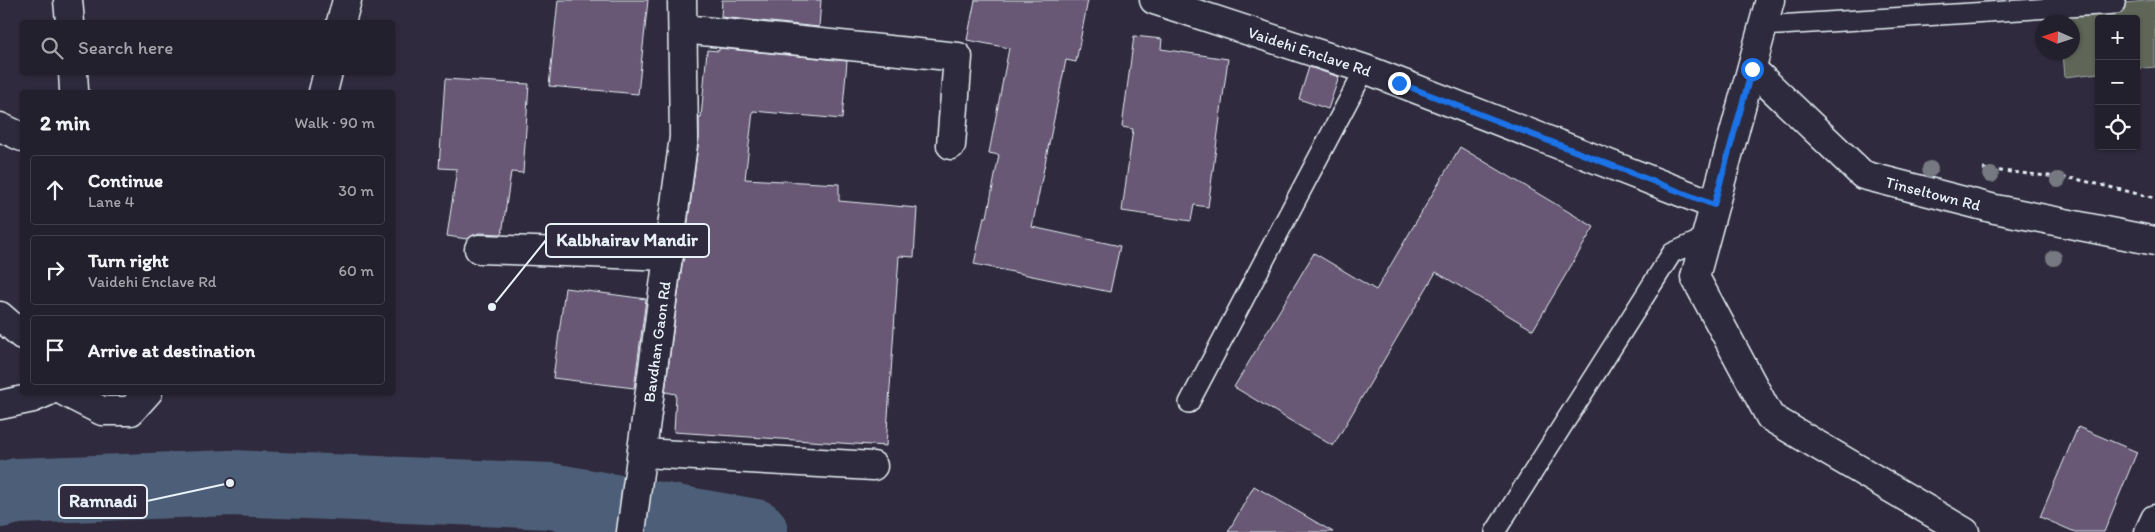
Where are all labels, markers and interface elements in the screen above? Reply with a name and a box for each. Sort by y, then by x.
north arrow [2035,15,2080,60]
map controls [2095,15,2140,150]
button: + [2095,15,2140,60]
search box [20,20,395,75]
street label: Vaidehi Enclave Rd [1246,22,1375,80]
icon: search [38,34,66,62]
text: Search here [78,36,173,59]
route start [1741,58,1764,81]
button: − [2095,60,2140,105]
route end [1388,72,1411,95]
button: locate [2095,105,2140,150]
text: 2 min [40,110,90,135]
text: Walk · 90 m [295,113,375,132]
text: Continue [88,169,163,192]
street label: Tinseltown Rd [1884,172,1983,214]
icon: ahead [41,176,69,204]
text: 30 m [338,181,374,200]
text: Lane 4 [88,192,134,211]
callout: Kalbhairav Mandir [546,224,709,257]
text: Kalbhairav Mandir [556,229,699,251]
text: Turn right [88,249,169,272]
icon: right [41,256,69,284]
text: 60 m [339,261,374,280]
text: Vaidehi Enclave Rd [88,272,217,291]
street label: Bavdhan Gaon Rd [639,280,674,403]
icon: arrive [41,336,69,364]
text: Arrive at destination [88,339,255,362]
callout: Ramnadi [59,485,147,518]
text: Ramnadi [69,490,137,512]

